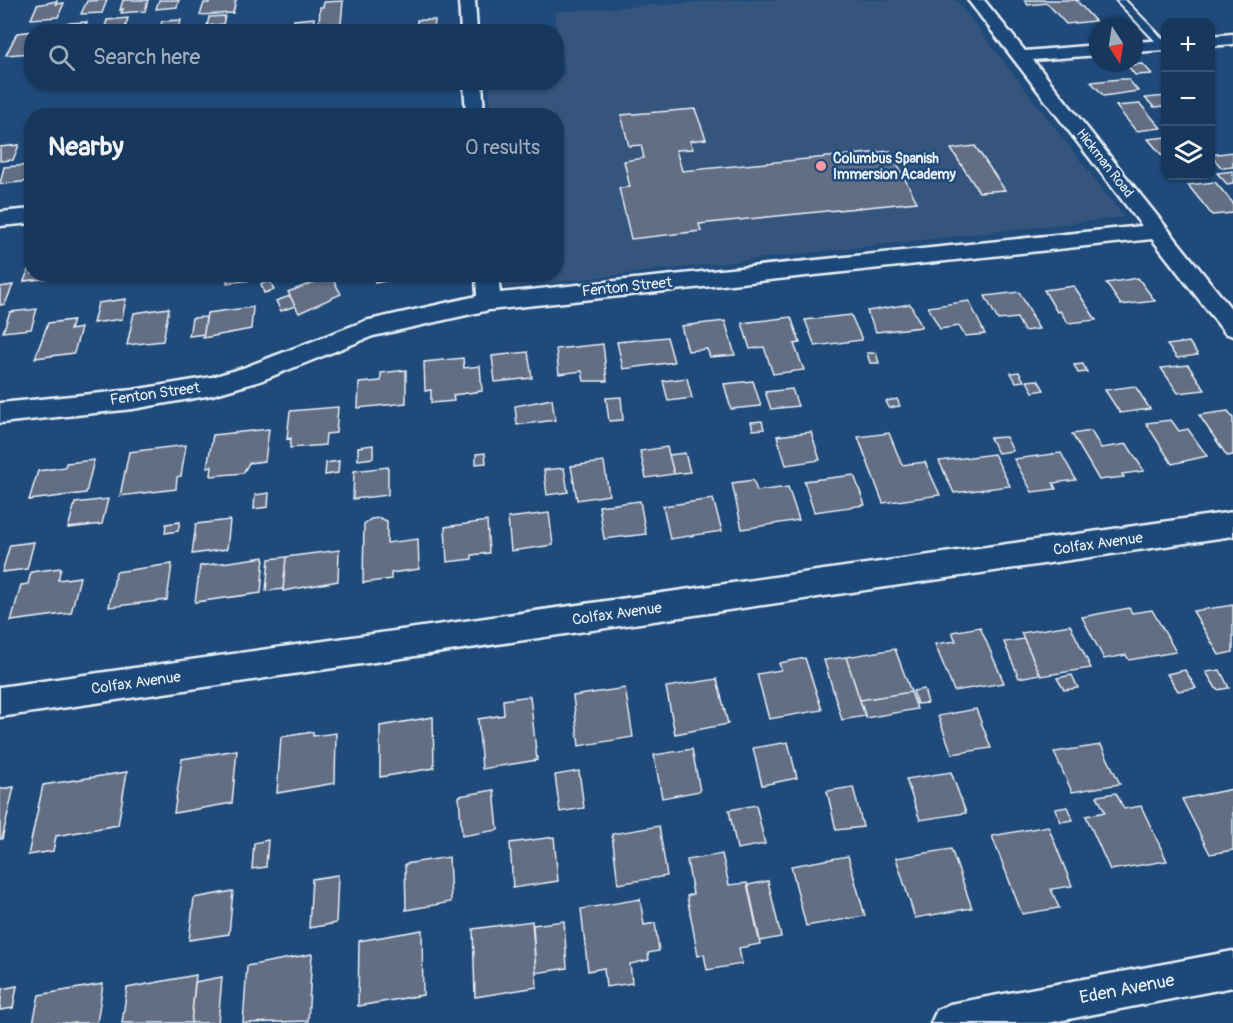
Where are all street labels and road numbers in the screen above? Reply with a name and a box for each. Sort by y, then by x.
street label: Hickman Road [1073,125,1137,201]
street label: Fenton Street [581,273,674,301]
street label: Fenton Street [109,378,202,410]
street label: Colfax Avenue [1052,528,1145,560]
street label: Colfax Avenue [571,598,664,630]
street label: Colfax Avenue [90,667,183,699]
street label: Eden Avenue [1078,969,1177,1009]

